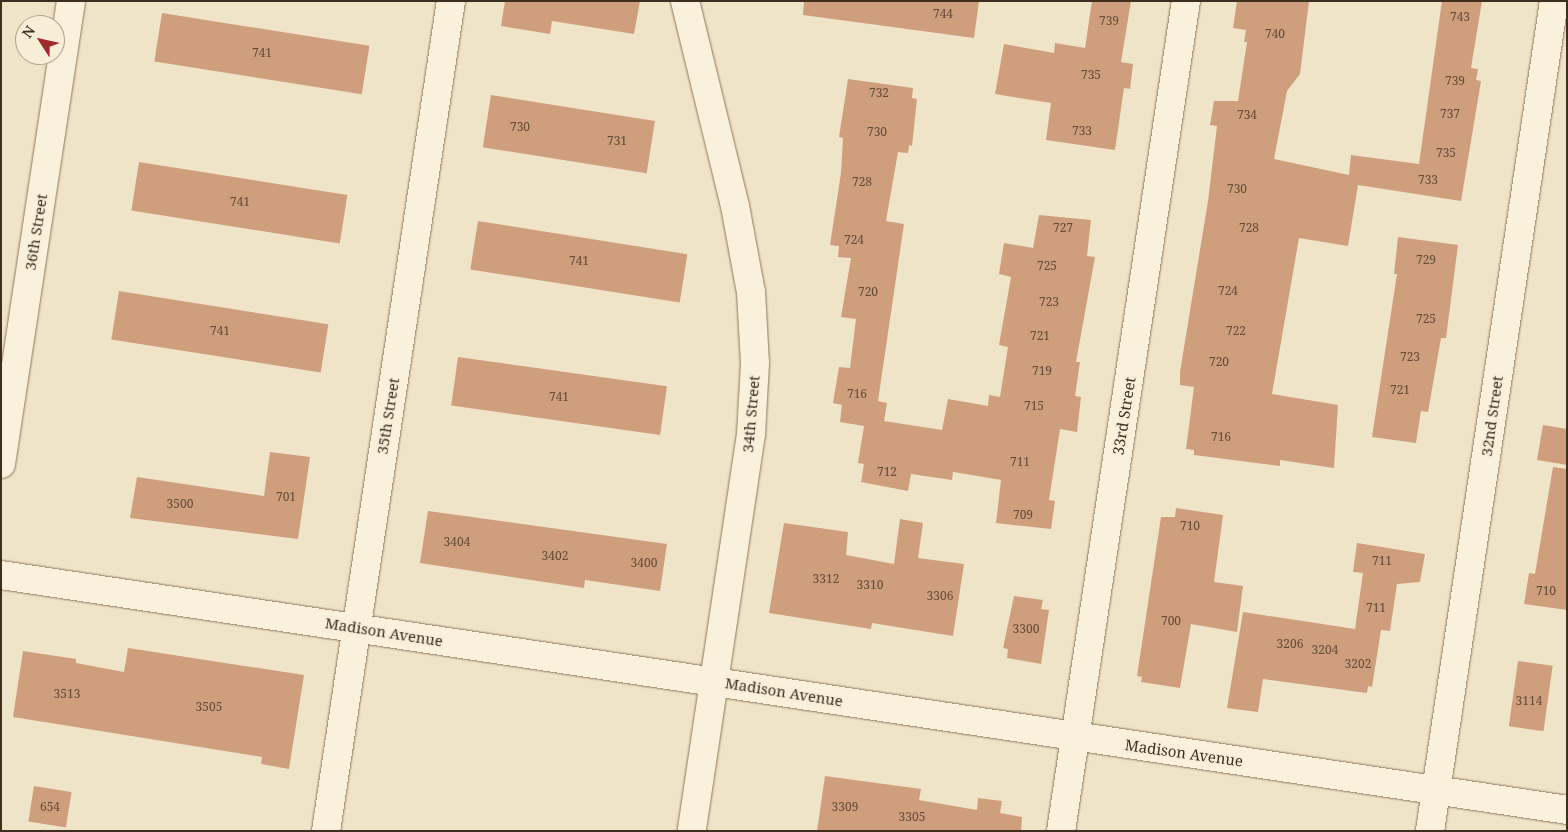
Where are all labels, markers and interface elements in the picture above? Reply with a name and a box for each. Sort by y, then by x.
house number: 744 [933,7,953,21]
house number: 743 [1450,10,1470,24]
house number: 739 [1099,14,1119,28]
north arrow [15,15,65,65]
text: N [17,22,39,42]
house number: 740 [1265,27,1285,41]
house number: 741 [252,46,272,60]
house number: 735 [1081,68,1101,82]
house number: 739 [1445,74,1465,88]
house number: 732 [869,86,889,100]
house number: 737 [1440,107,1460,121]
house number: 734 [1237,108,1257,122]
house number: 730 [510,120,530,134]
house number: 733 [1072,124,1092,138]
house number: 730 [867,125,887,139]
house number: 731 [607,134,627,148]
house number: 735 [1436,146,1456,160]
house number: 733 [1418,173,1438,187]
house number: 728 [852,175,872,189]
house number: 730 [1227,182,1247,196]
street label: 36th Street [21,192,51,272]
house number: 741 [230,195,250,209]
house number: 727 [1053,221,1073,235]
house number: 728 [1239,221,1259,235]
house number: 724 [844,233,864,247]
house number: 729 [1416,253,1436,267]
house number: 741 [569,254,589,268]
house number: 725 [1037,259,1057,273]
house number: 724 [1218,284,1238,298]
house number: 720 [858,285,878,299]
house number: 723 [1039,295,1059,309]
house number: 725 [1416,312,1436,326]
house number: 741 [210,324,230,338]
house number: 722 [1226,324,1246,338]
house number: 721 [1030,329,1050,343]
house number: 723 [1400,350,1420,364]
house number: 720 [1209,355,1229,369]
house number: 719 [1032,364,1052,378]
street label: 32nd Street [1477,374,1507,458]
street label: 34th Street [739,375,763,453]
street label: 35th Street [373,376,403,456]
street label: 33rd Street [1109,376,1139,456]
house number: 721 [1390,383,1410,397]
house number: 716 [847,387,867,401]
house number: 741 [549,390,569,404]
house number: 715 [1024,399,1044,413]
house number: 716 [1211,430,1231,444]
house number: 711 [1010,455,1030,469]
house number: 712 [877,465,897,479]
house number: 701 [276,490,296,504]
house number: 3500 [167,497,193,511]
house number: 709 [1013,508,1033,522]
house number: 710 [1180,519,1200,533]
house number: 3404 [444,535,470,549]
house number: 3402 [542,549,568,563]
house number: 711 [1372,554,1392,568]
house number: 3400 [631,556,657,570]
house number: 3312 [813,572,839,586]
house number: 3310 [857,578,883,592]
house number: 710 [1536,584,1556,598]
house number: 3306 [927,589,953,603]
house number: 711 [1366,601,1386,615]
street label: Madison Avenue [324,614,444,650]
house number: 700 [1161,614,1181,628]
house number: 3300 [1013,622,1039,636]
house number: 3206 [1277,637,1303,651]
house number: 3204 [1312,643,1338,657]
house number: 3202 [1345,657,1371,671]
street label: Madison Avenue [724,674,844,710]
house number: 3513 [54,687,80,701]
house number: 3114 [1516,694,1542,708]
house number: 3505 [196,700,222,714]
street label: Madison Avenue [1124,736,1244,770]
house number: 654 [40,800,60,814]
house number: 3309 [832,800,858,814]
house number: 3305 [899,810,925,824]

